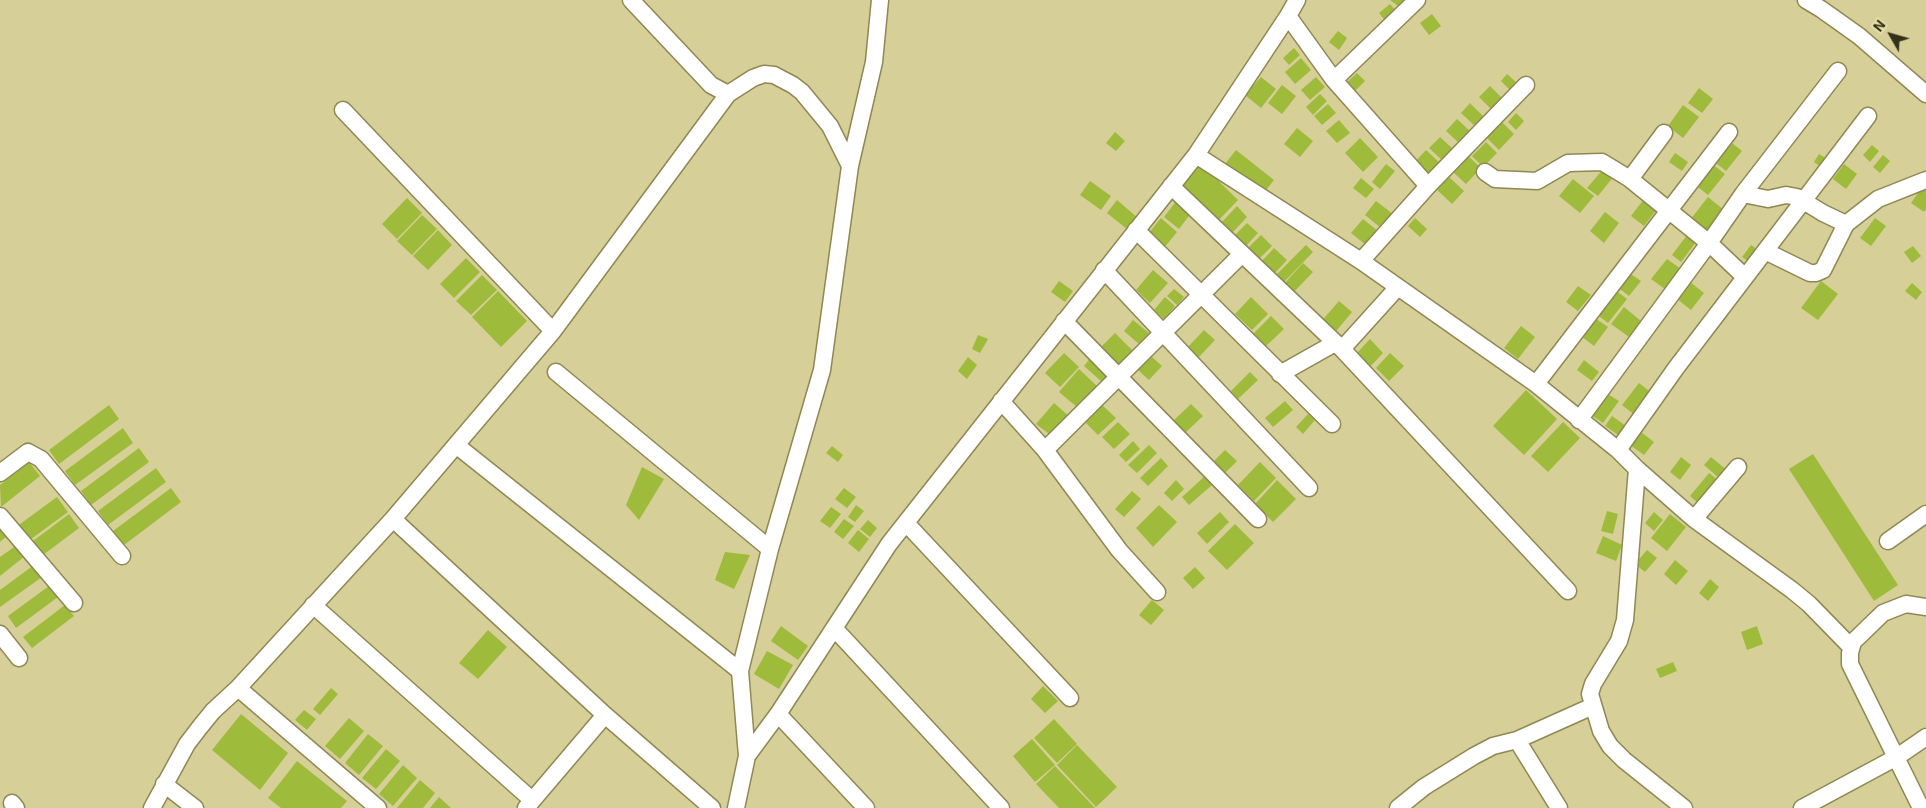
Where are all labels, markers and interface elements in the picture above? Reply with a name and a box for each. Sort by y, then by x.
north arrow [1866,10,1916,60]
text: N [1869,16,1889,35]

